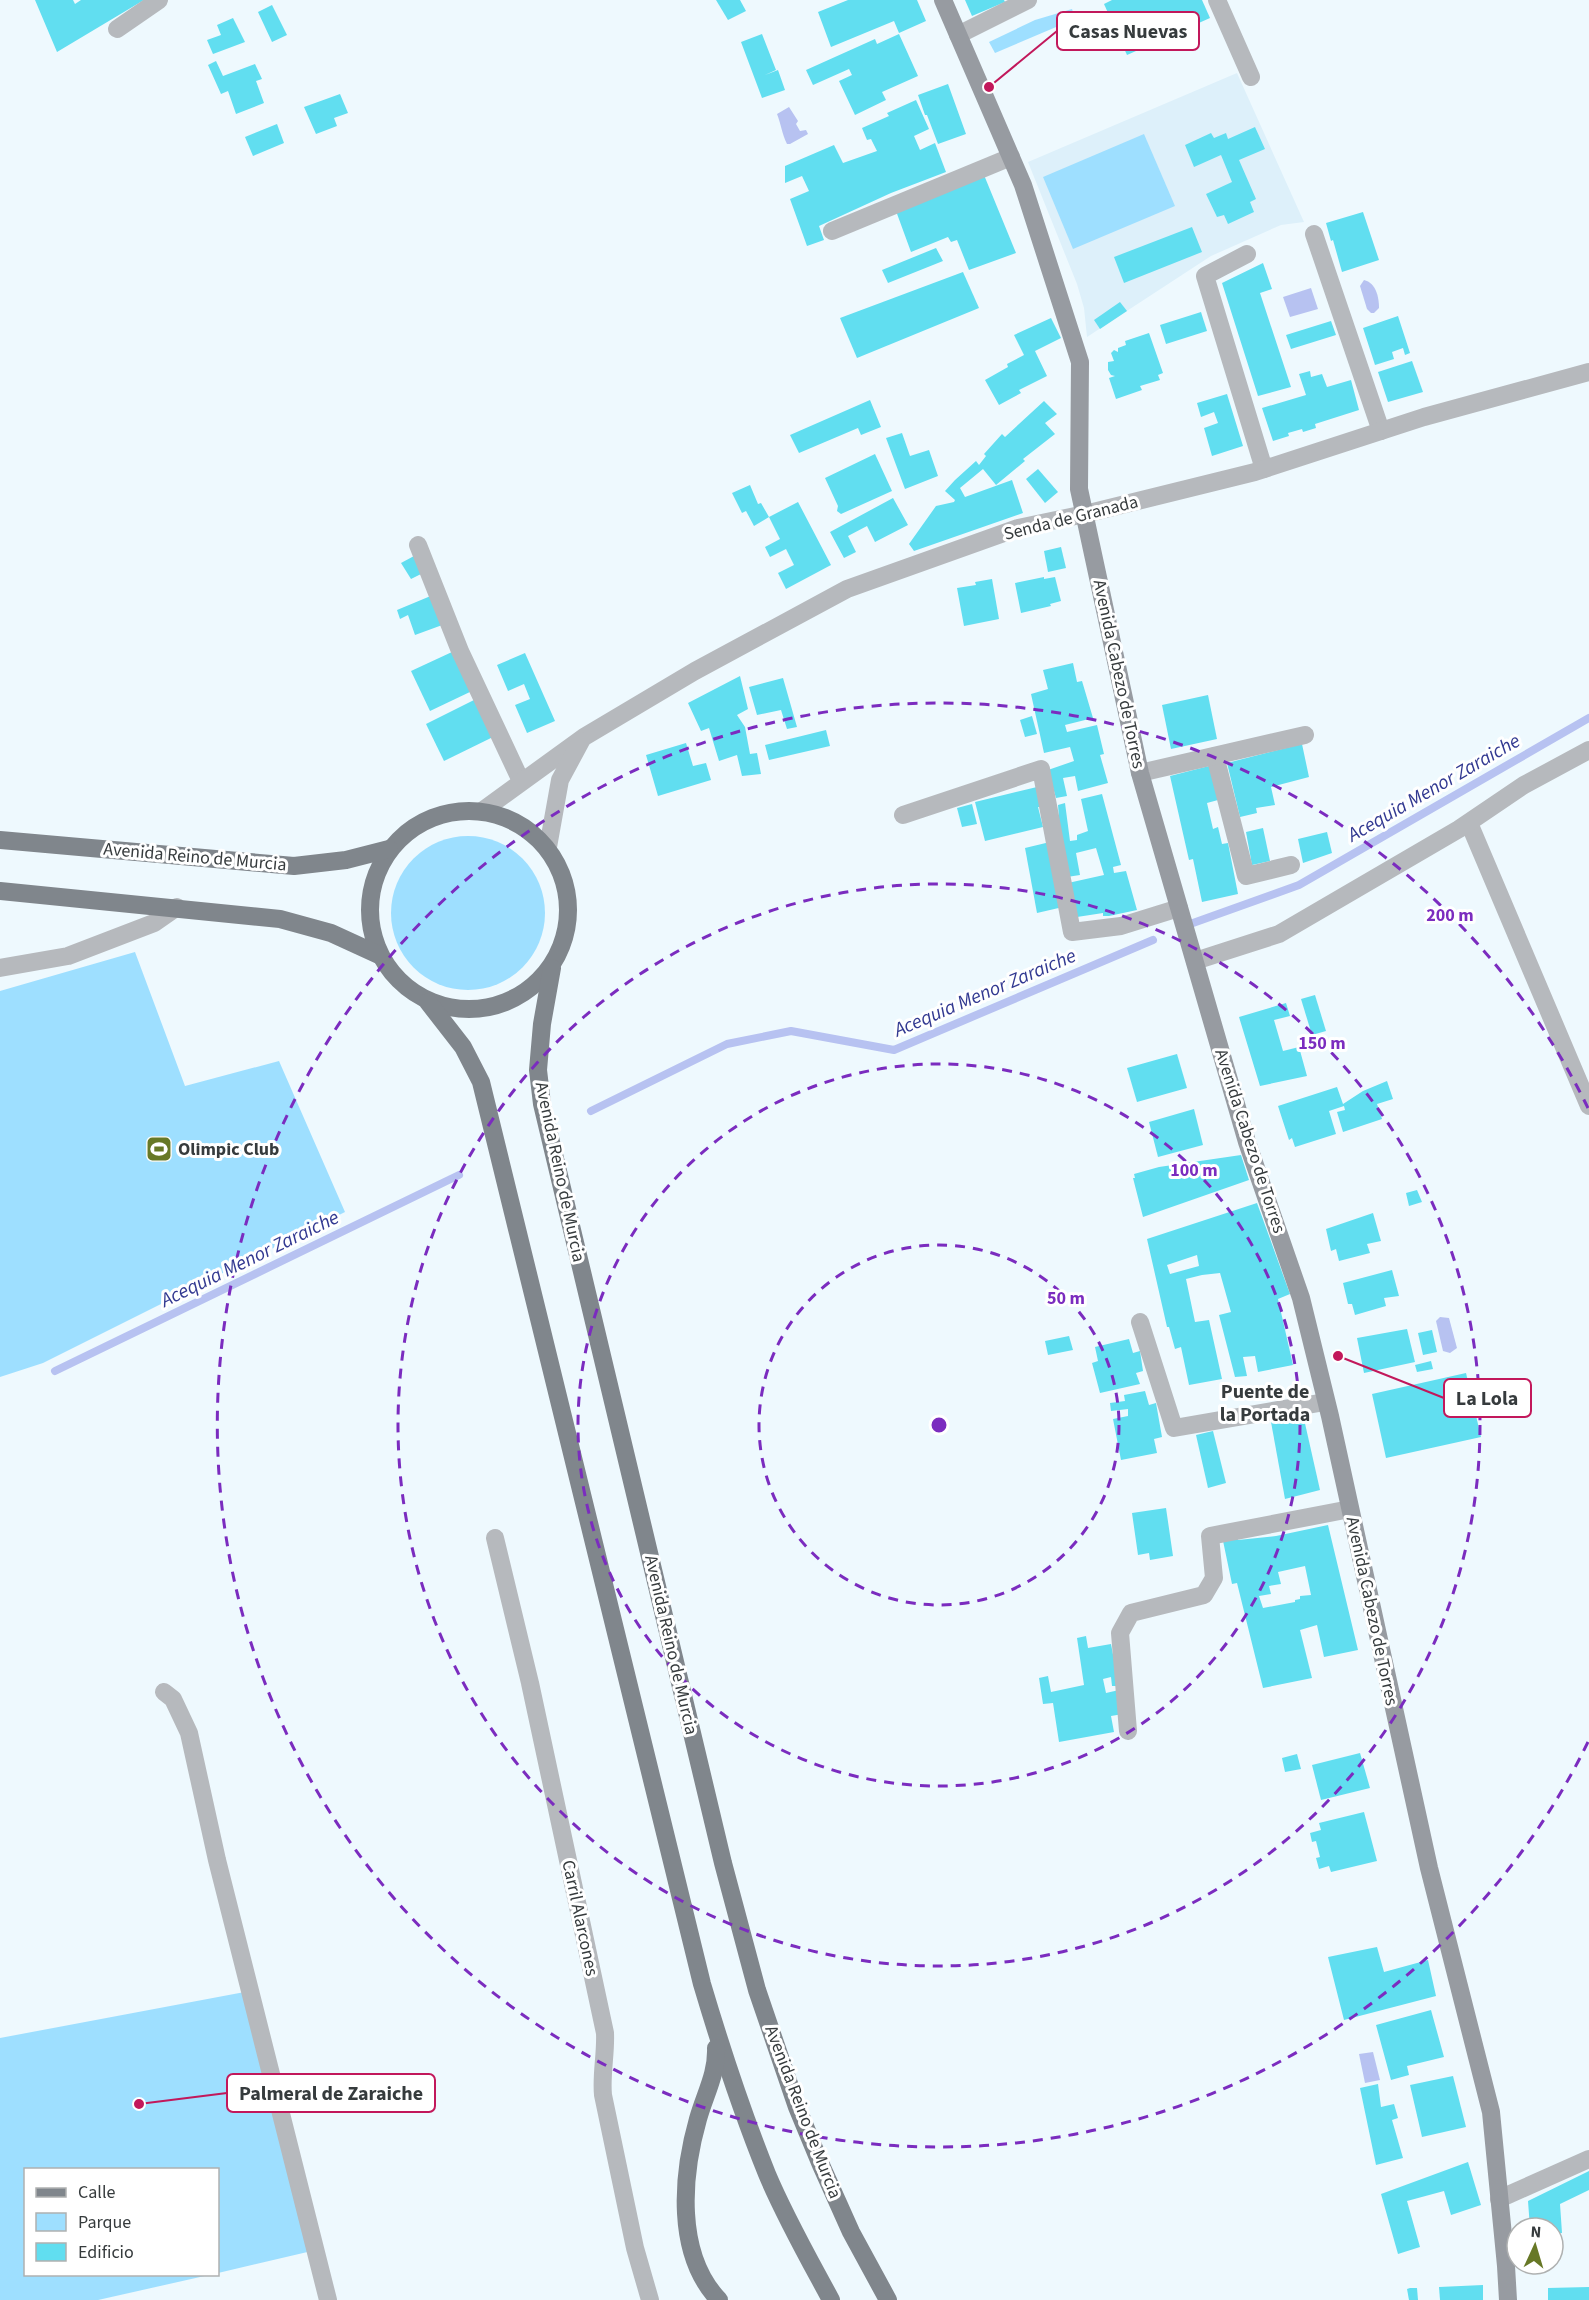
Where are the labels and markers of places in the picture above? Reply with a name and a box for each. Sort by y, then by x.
callout: Casas Nuevas [1057,12,1199,50]
sports icon: Olimpic Club [144,1134,174,1164]
place label: Olimpic Club [178,1137,279,1162]
callout: La Lola [1444,1379,1531,1417]
centre of rings [929,1415,949,1435]
callout: Palmeral de Zaraiche [227,2074,435,2112]

